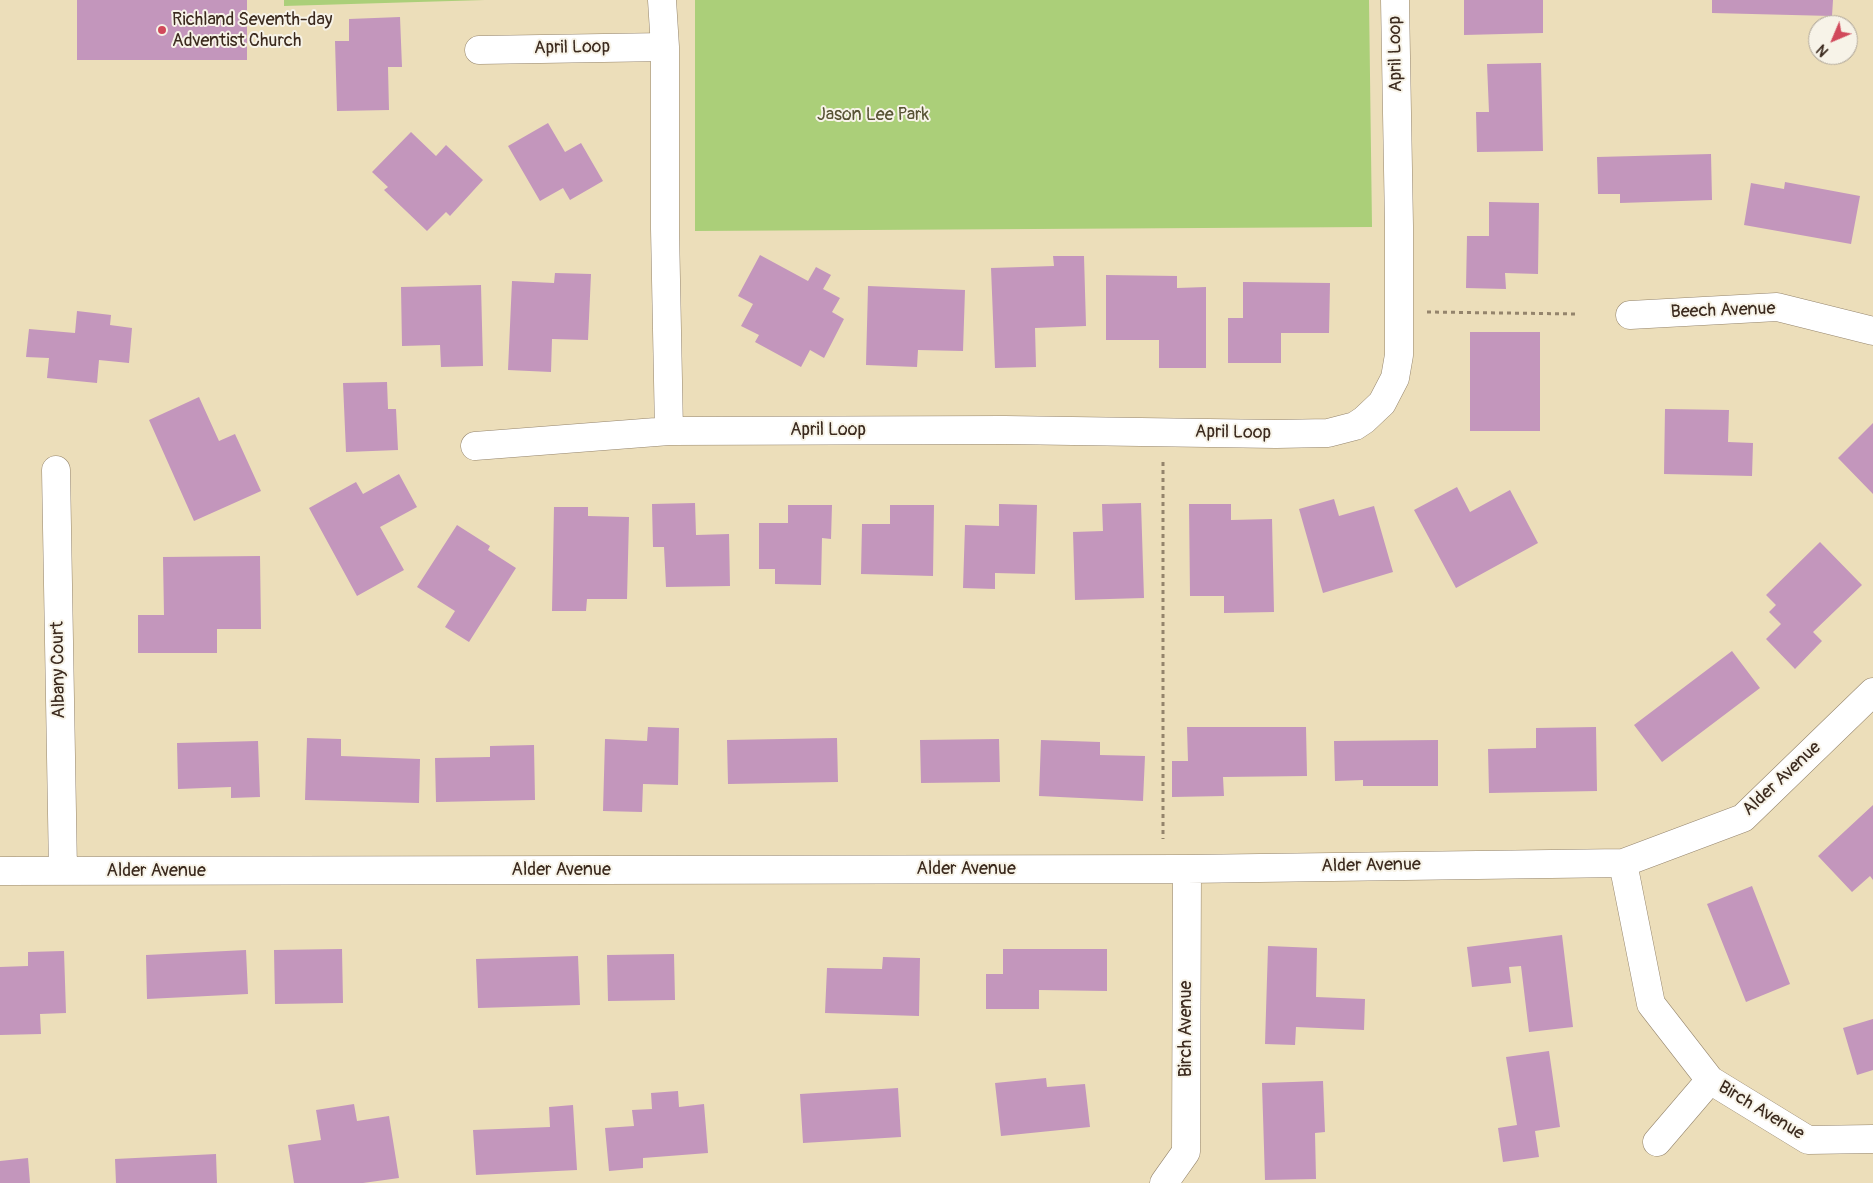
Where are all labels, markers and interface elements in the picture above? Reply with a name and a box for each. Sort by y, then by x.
place label: Richland Seventh-day Adventist Church [172,9,332,52]
north arrow [1808,15,1858,65]
street label: April Loop [1385,16,1407,92]
marker: Richland Seventh-day Adventist Church [156,24,168,36]
street label: April Loop [534,37,610,59]
text: N [1813,41,1832,60]
park label: Jason Lee Park [817,104,929,126]
street label: Beech Avenue [1670,298,1776,324]
street label: April Loop [790,419,866,441]
street label: April Loop [1195,422,1271,444]
street label: Albany Court [47,621,71,719]
street label: Alder Avenue [1738,737,1826,821]
street label: Alder Avenue [1321,854,1421,878]
street label: Alder Avenue [916,858,1016,880]
street label: Alder Avenue [511,859,611,881]
street label: Alder Avenue [106,860,206,882]
street label: Birch Avenue [1175,981,1197,1077]
street label: Birch Avenue [1714,1077,1808,1145]

